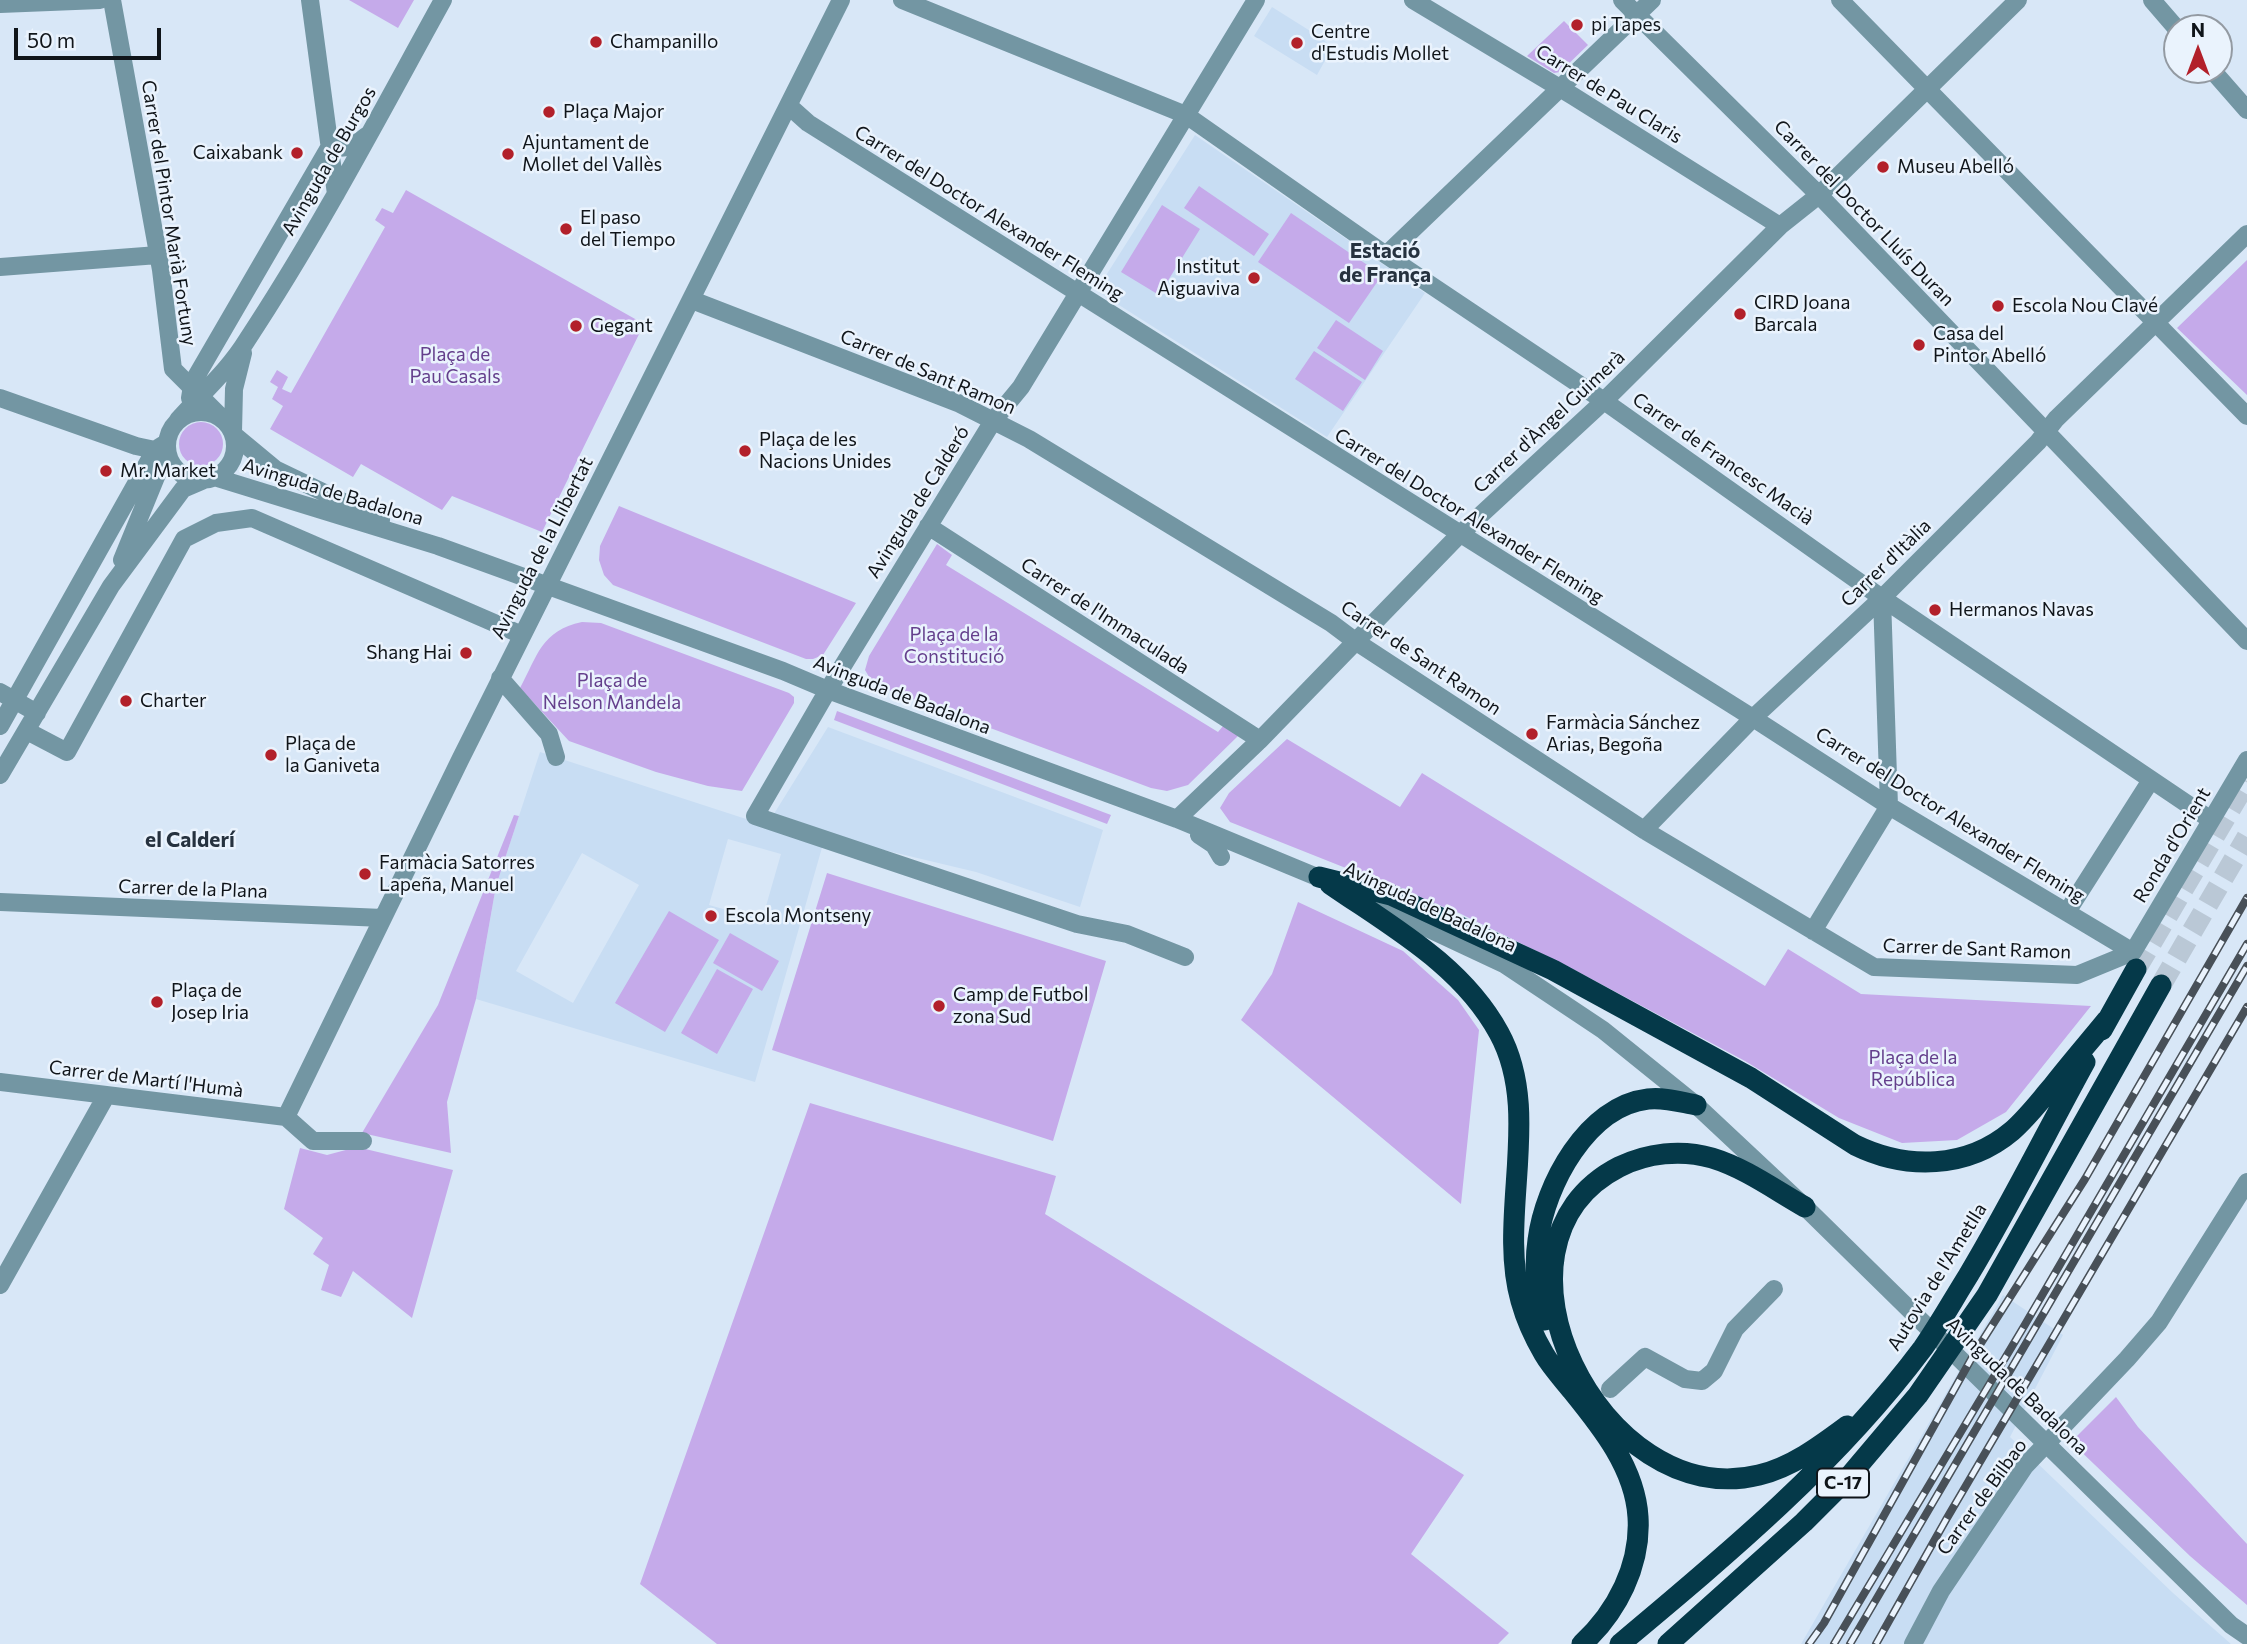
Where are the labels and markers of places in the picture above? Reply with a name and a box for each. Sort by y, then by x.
place label: pi Tapes [1591,14,1661,36]
marker: pi Tapes [1569,17,1585,33]
place label: Centre d'Estudis Mollet [1311,21,1449,65]
place label: Champanillo [610,31,718,53]
marker: Champanillo [588,34,604,50]
marker: Centre d'Estudis Mollet [1289,35,1305,51]
place label: Plaça Major [563,101,664,123]
marker: Plaça Major [541,104,557,120]
place label: Ajuntament de Mollet del Vallès [522,132,662,176]
place label: Caixabank [193,142,283,164]
marker: Caixabank [289,145,305,161]
marker: Ajuntament de Mollet del Vallès [500,146,516,162]
place label: Museu Abelló [1897,156,2014,178]
marker: Museu Abelló [1875,159,1891,175]
place label: El paso del Tiempo [580,207,676,251]
marker: El paso del Tiempo [558,221,574,237]
place label: Institut Aiguaviva [1157,256,1240,300]
marker: Institut Aiguaviva [1246,270,1262,286]
place label: CIRD Joana Barcala [1754,292,1850,336]
place label: Escola Nou Clavé [2012,295,2158,317]
marker: Escola Nou Clavé [1990,298,2006,314]
marker: CIRD Joana Barcala [1732,306,1748,322]
place label: Gegant [590,315,653,337]
marker: Gegant [568,318,584,334]
place label: Casa del Pintor Abelló [1933,323,2046,367]
marker: Casa del Pintor Abelló [1911,337,1927,353]
place label: Plaça de les Nacions Unides [759,429,891,473]
marker: Plaça de les Nacions Unides [737,443,753,459]
place label: Mr. Market [120,460,216,482]
marker: Mr. Market [98,463,114,479]
place label: Hermanos Navas [1949,599,2094,621]
marker: Hermanos Navas [1927,602,1943,618]
place label: Shang Hai [366,642,452,664]
marker: Shang Hai [458,645,474,661]
place label: Charter [140,690,207,712]
marker: Charter [118,693,134,709]
place label: Farmàcia Sánchez Arias, Begoña [1546,712,1700,756]
marker: Farmàcia Sánchez Arias, Begoña [1524,726,1540,742]
place label: Plaça de la Ganiveta [285,733,380,777]
marker: Plaça de la Ganiveta [263,747,279,763]
place label: Farmàcia Satorres Lapeña, Manuel [379,852,535,896]
marker: Farmàcia Satorres Lapeña, Manuel [357,866,373,882]
place label: Escola Montseny [725,905,871,927]
marker: Escola Montseny [703,908,719,924]
place label: Plaça de Josep Iria [171,980,249,1024]
place label: Camp de Futbol zona Sud [953,984,1088,1028]
marker: Plaça de Josep Iria [149,994,165,1010]
marker: Camp de Futbol zona Sud [931,998,947,1014]

